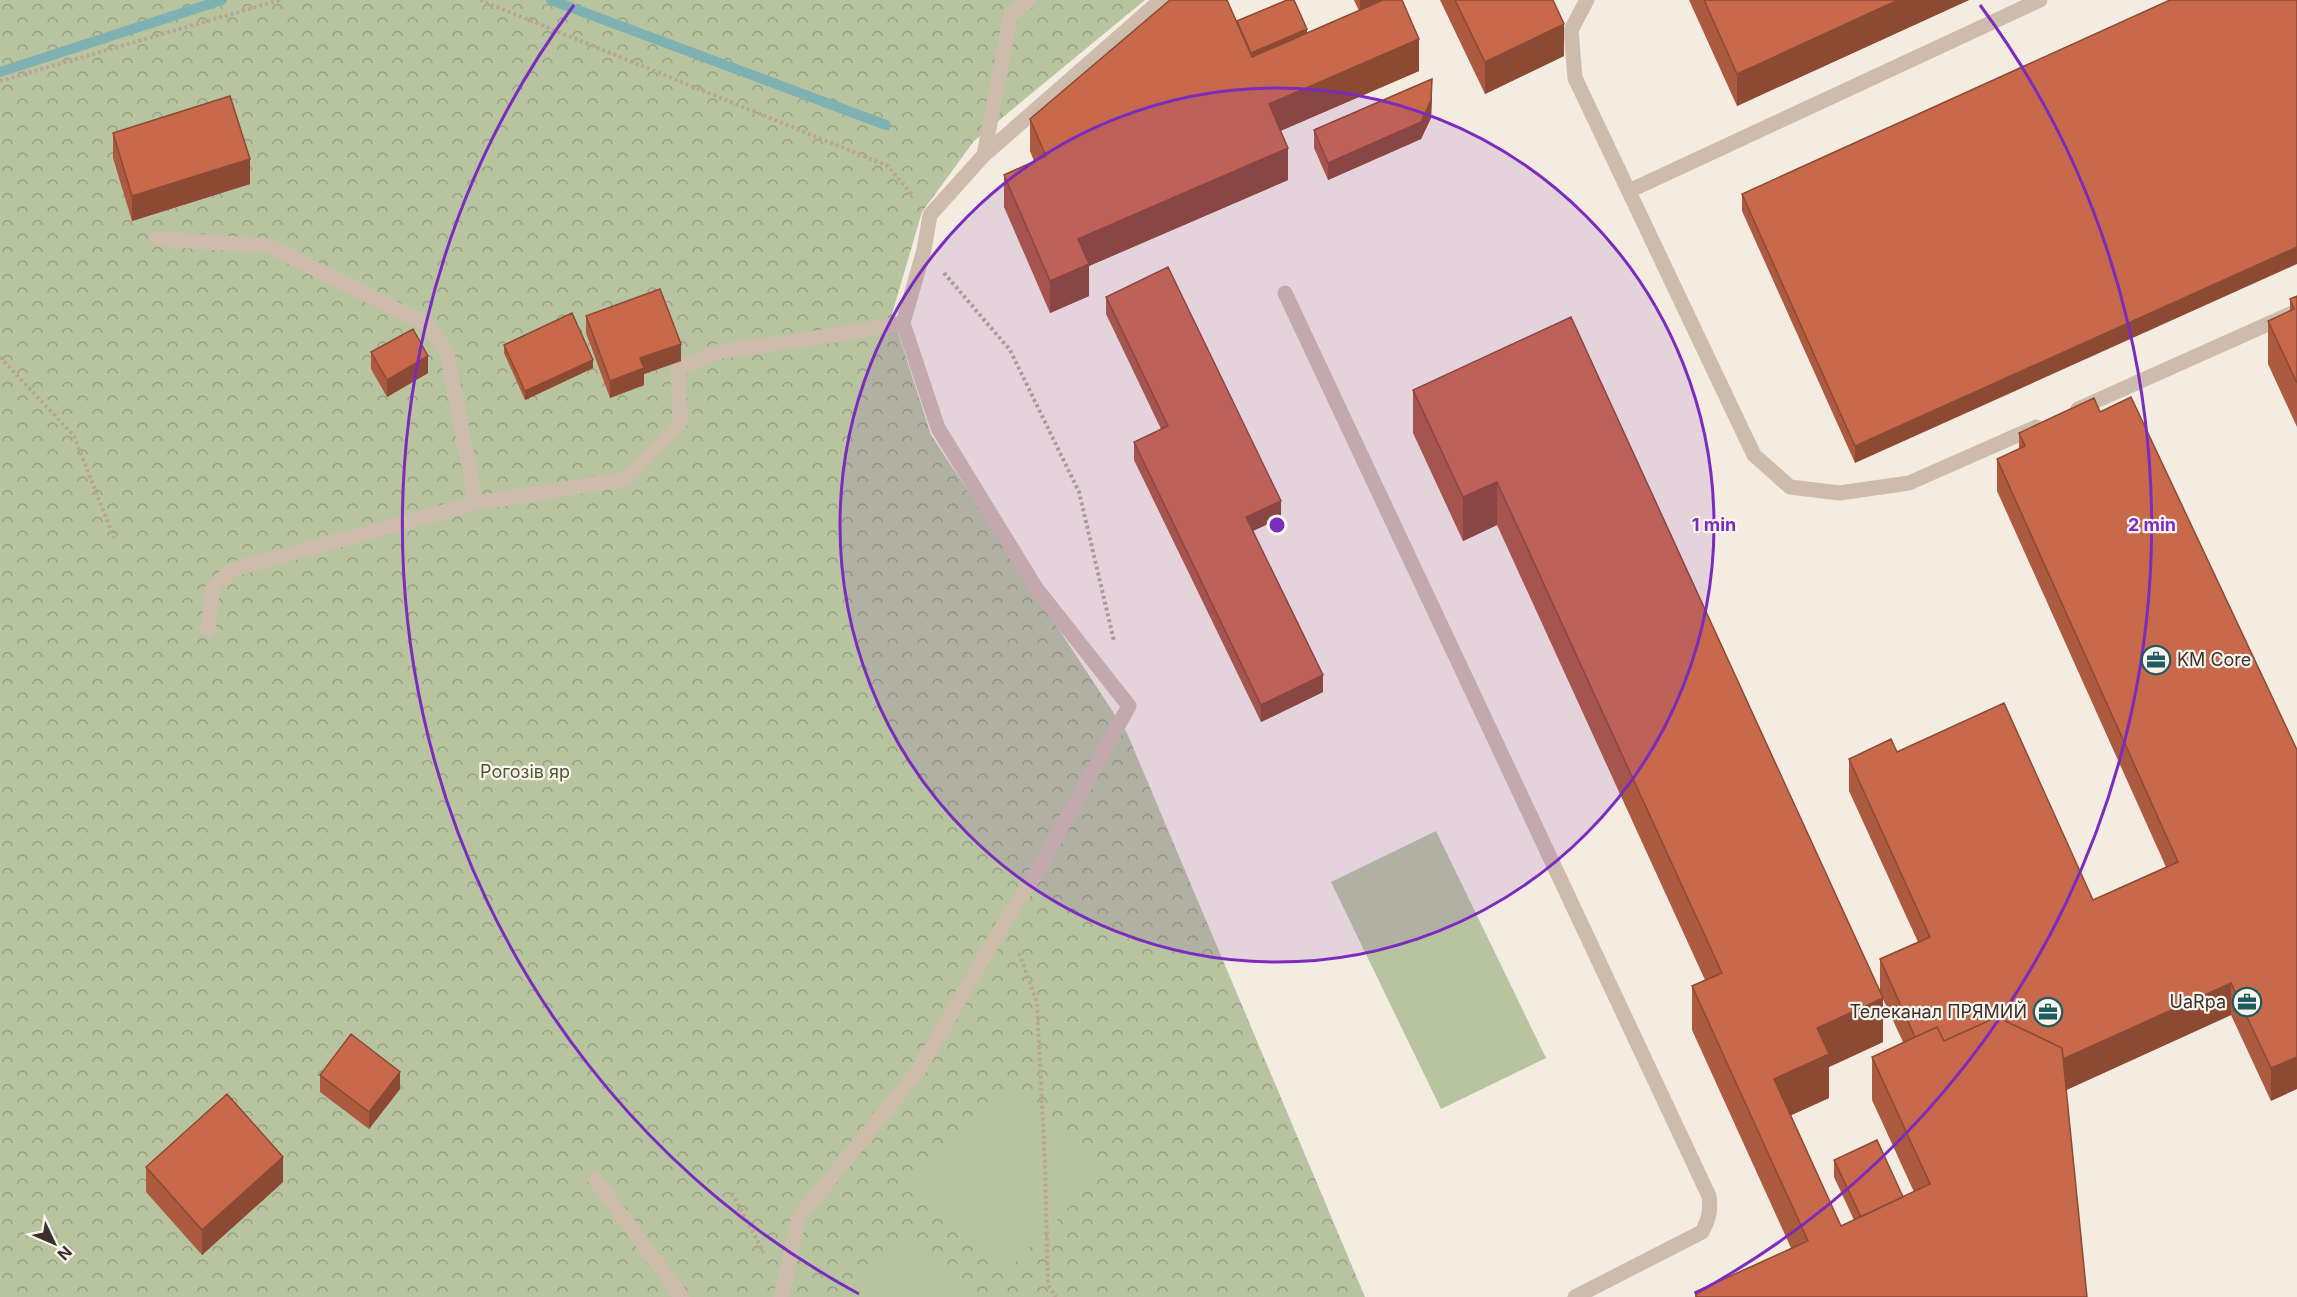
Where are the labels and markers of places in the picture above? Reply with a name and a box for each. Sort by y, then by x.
centre of rings [1267,515,1287,535]
office icon: KM Core [2140,644,2172,676]
place label: KM Core [2177,649,2251,670]
office icon: UaRpa [2231,986,2263,1018]
place label: UaRpa [2170,991,2226,1012]
office icon: Телеканал ПРЯМИЙ [2032,996,2064,1028]
place label: Телеканал ПРЯМИЙ [1850,1000,2027,1022]

